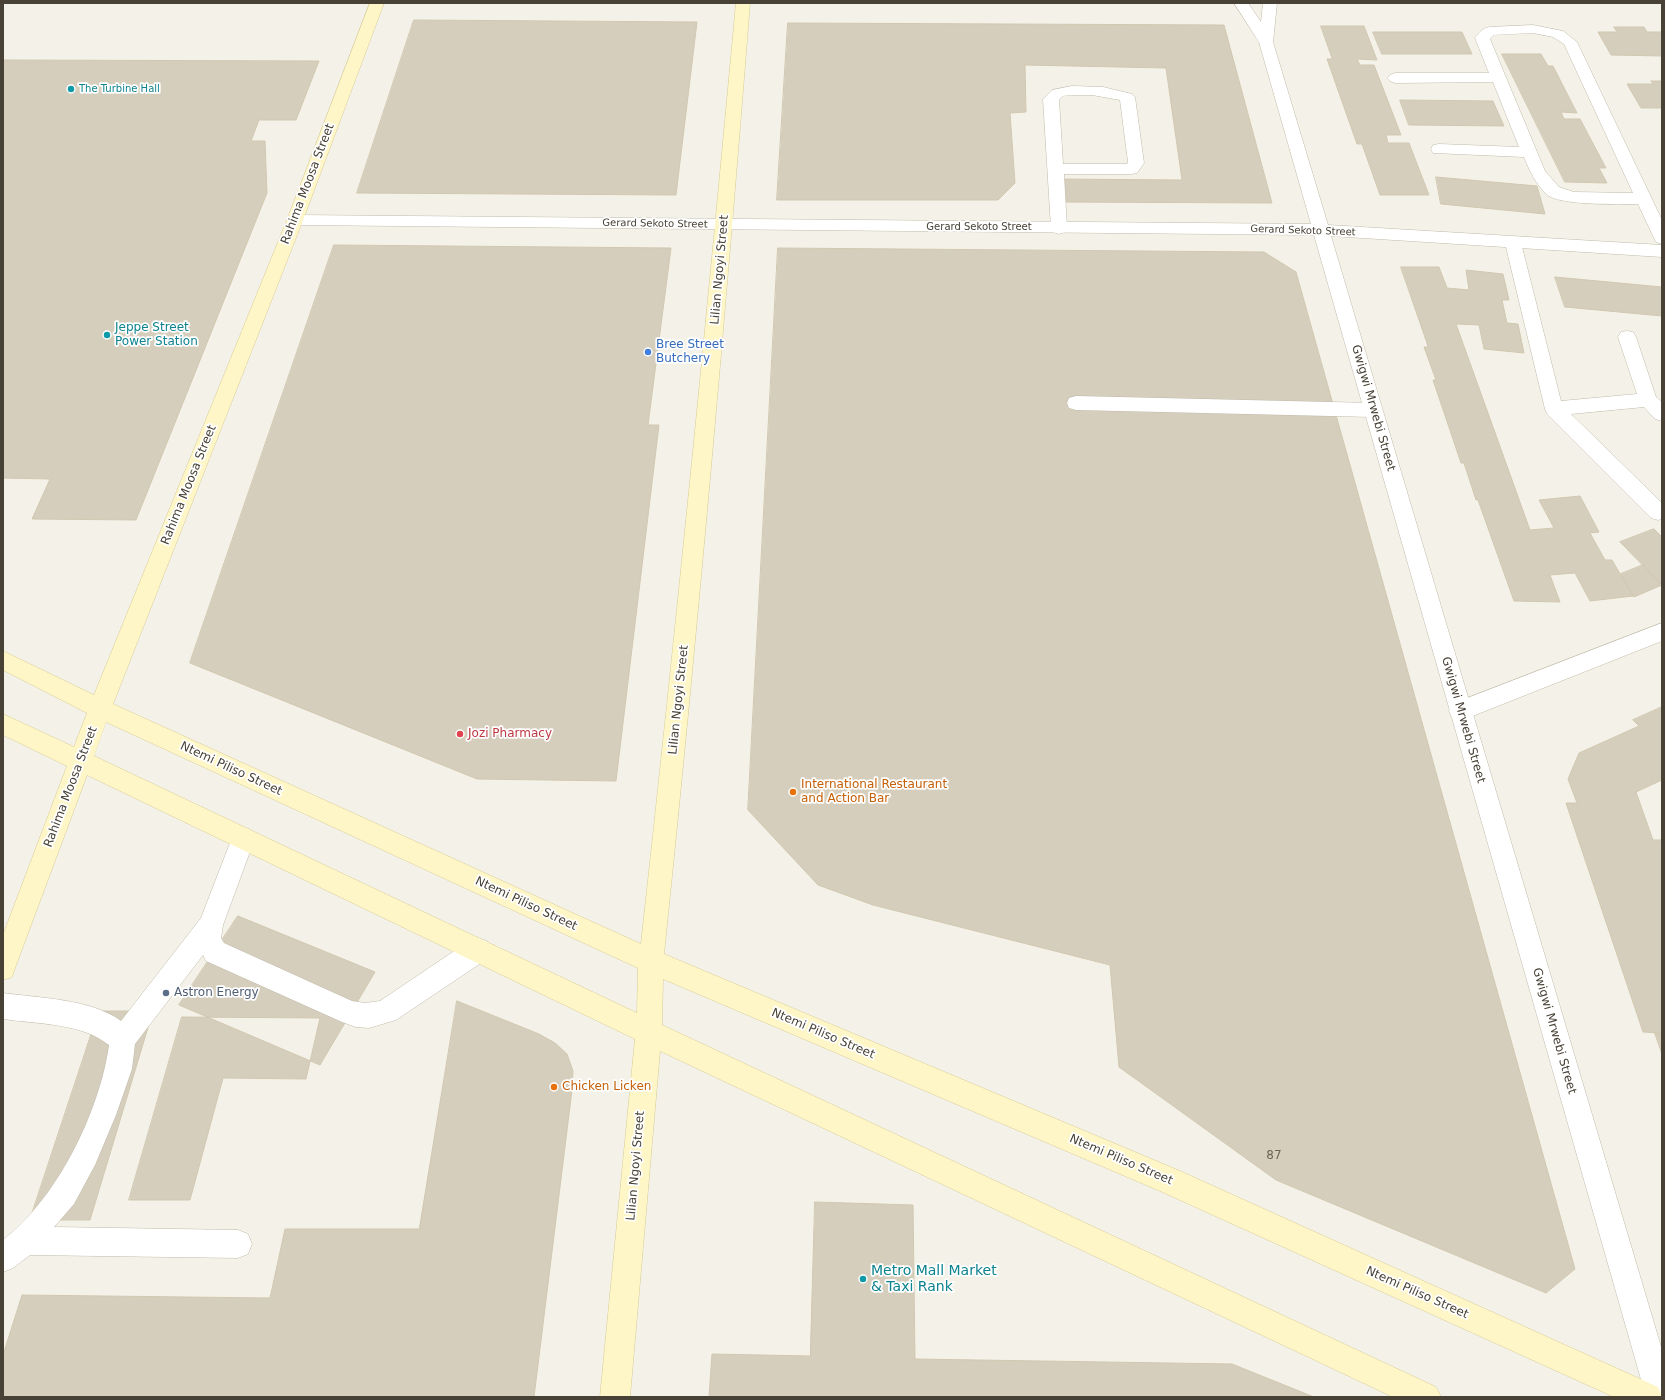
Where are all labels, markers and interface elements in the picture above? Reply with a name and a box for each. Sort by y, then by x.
place label: The Turbine Hall [79,83,160,95]
marker: The Turbine Hall [66,84,76,94]
street label: Rahima Moosa Street [278,122,338,246]
street label: Lilian Ngoyi Street [708,215,732,325]
street label: Gerard Sekoto Street [602,217,708,231]
street label: Gerard Sekoto Street [926,221,1032,233]
street label: Gerard Sekoto Street [1250,223,1356,239]
place label: Jeppe Street Power Station [115,321,198,349]
marker: Jeppe Street Power Station [102,330,112,340]
place label: Bree Street Butchery [656,338,724,366]
street label: Gwigwi Mrwebi Street [1348,343,1398,473]
marker: Bree Street Butchery [643,347,653,357]
street label: Rahima Moosa Street [158,423,220,547]
street label: Lilian Ngoyi Street [666,644,692,756]
street label: Gwigwi Mrwebi Street [1438,655,1488,785]
street label: Rahima Moosa Street [41,725,101,849]
place label: Jozi Pharmacy [468,727,552,741]
marker: Jozi Pharmacy [455,729,465,739]
street label: Ntemi Piliso Street [178,739,284,799]
place label: International Restaurant and Action Bar [801,778,947,806]
marker: International Restaurant and Action Bar [788,787,798,797]
street label: Ntemi Piliso Street [473,874,579,934]
street label: Gwigwi Mrwebi Street [1529,966,1579,1096]
place label: Astron Energy [174,986,259,1000]
marker: Astron Energy [161,988,171,998]
street label: Ntemi Piliso Street [769,1006,877,1062]
place label: Chicken Licken [562,1080,651,1094]
marker: Chicken Licken [549,1082,559,1092]
street label: Lilian Ngoyi Street [624,1111,648,1221]
street label: Ntemi Piliso Street [1067,1132,1175,1188]
house number: 87 [1266,1149,1282,1163]
place label: Metro Mall Market & Taxi Rank [871,1263,997,1296]
street label: Ntemi Piliso Street [1363,1264,1471,1322]
marker: Metro Mall Market & Taxi Rank [858,1274,868,1284]

